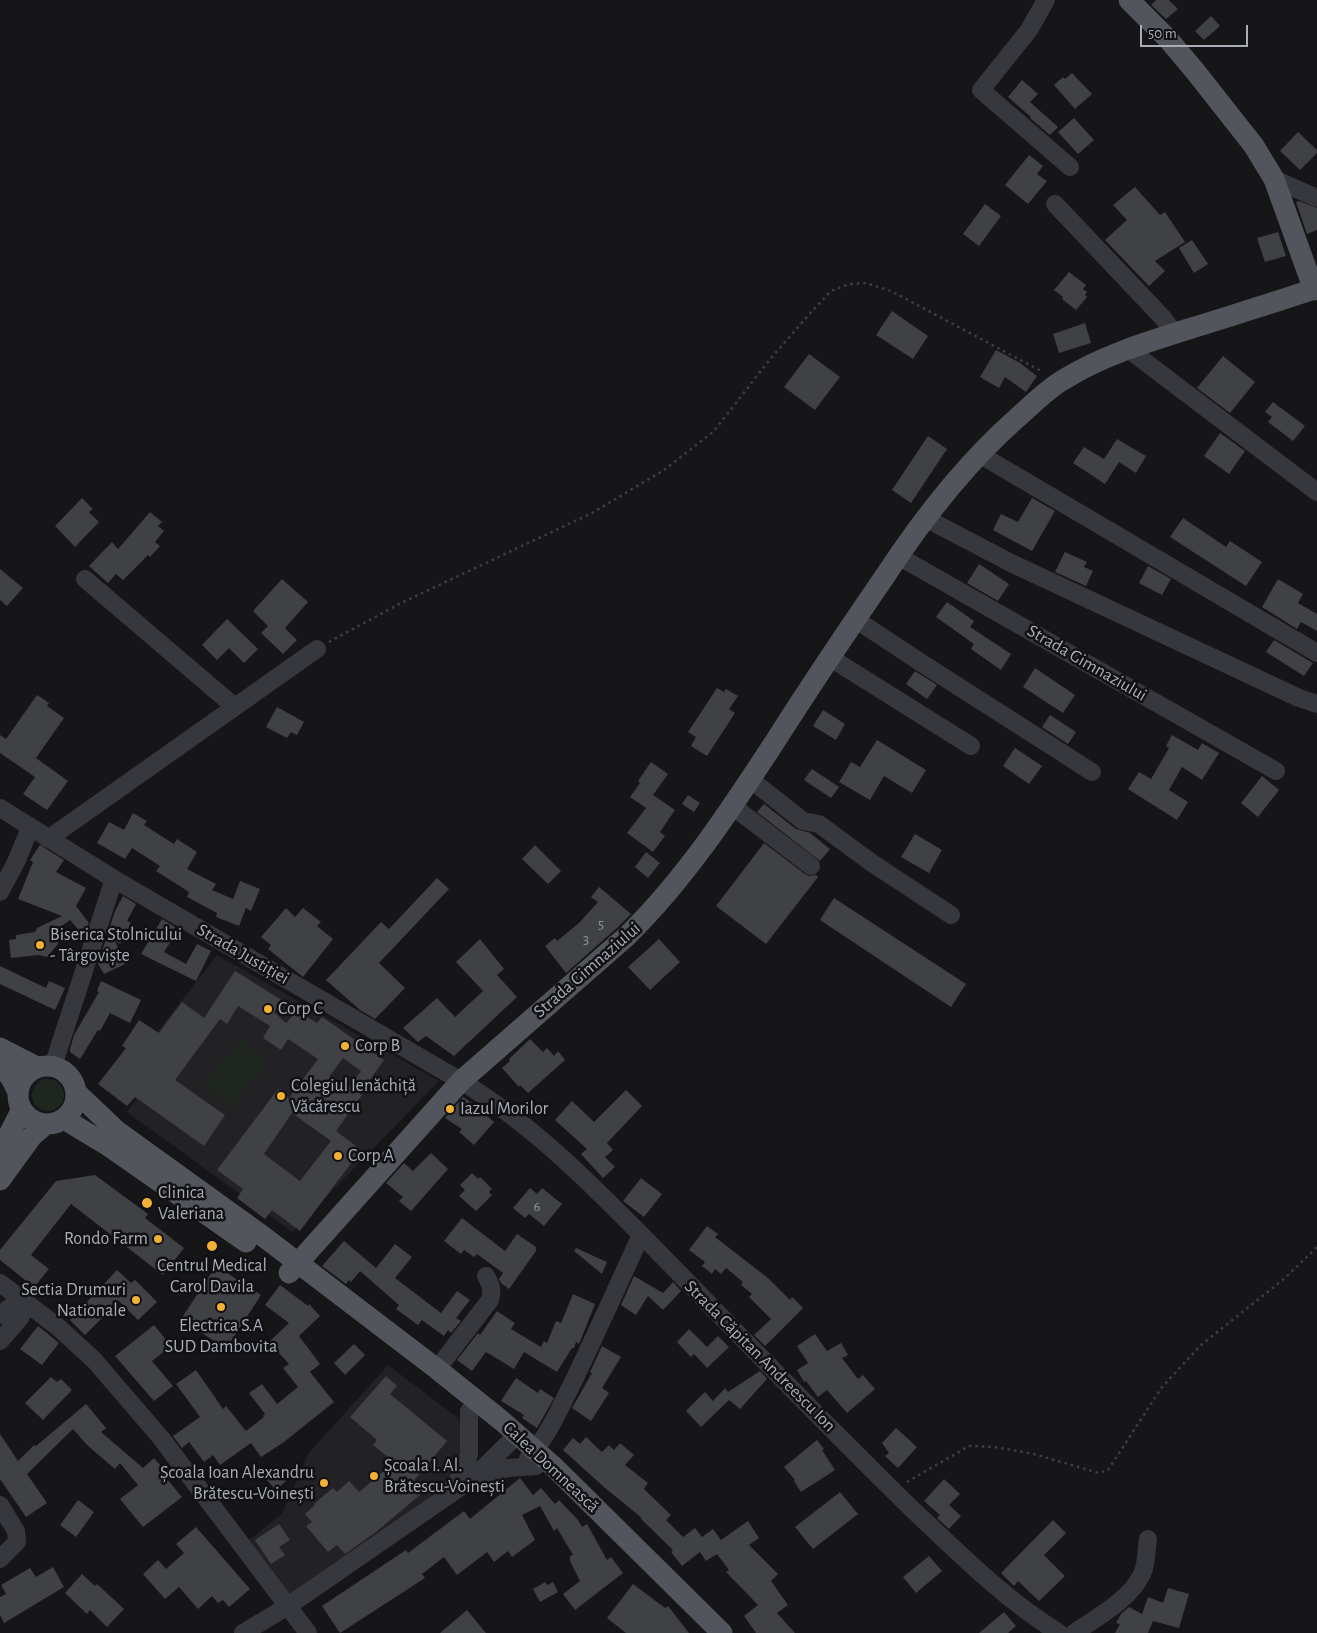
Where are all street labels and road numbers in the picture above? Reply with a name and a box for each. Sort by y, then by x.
street label: Strada Gimnaziului [1023,620,1151,706]
street label: Strada Gimnaziului [529,918,645,1022]
street label: Strada Justiției [193,919,293,989]
street label: Strada Căpitan Andreescu Ion [680,1276,840,1436]
street label: Calea Domnească [498,1417,604,1517]

